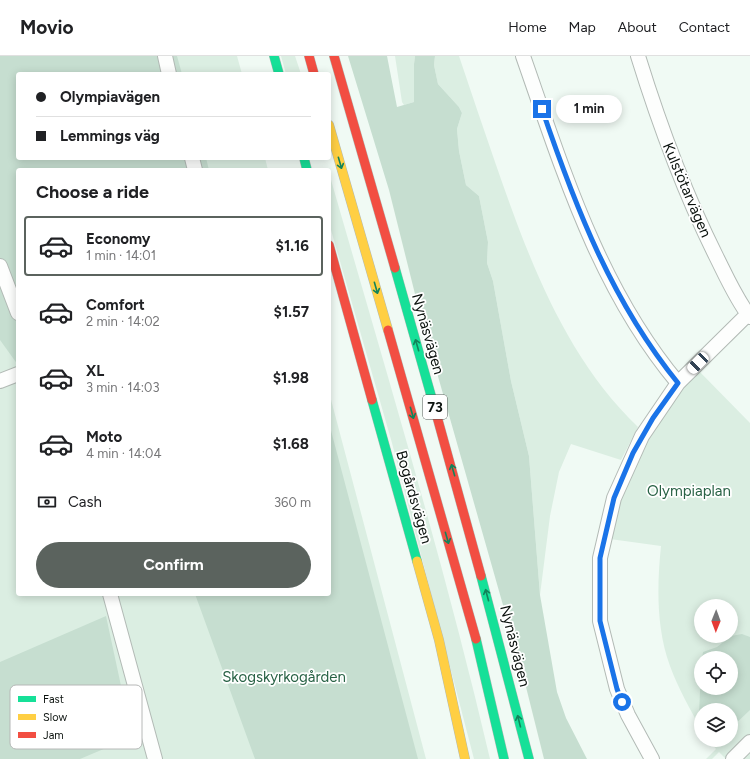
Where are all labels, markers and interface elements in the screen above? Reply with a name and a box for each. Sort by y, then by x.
text: Movio [20,16,74,39]
text: Home [508,19,547,36]
text: Map [569,19,596,36]
text: About [618,19,657,36]
text: Contact [679,19,730,36]
text: Olympiavägen [60,88,160,106]
callout: 1 min [556,95,622,123]
route end [533,100,551,118]
text: 1 min [574,101,604,116]
text: Lemmings väg [60,127,160,145]
street label: Kulstötarvägen [659,140,715,240]
one-way arrow [337,156,344,169]
text: Choose a ride [36,181,149,203]
icon: car [38,228,74,264]
text: Economy [86,230,151,248]
text: $1.16 [276,237,309,255]
text: 1 min · 14:01 [86,248,156,263]
one-way arrow [373,281,380,294]
street label: Nynäsvägen [408,291,448,377]
icon: car [38,294,74,330]
text: Comfort [86,296,145,314]
text: $1.57 [274,303,309,321]
text: 2 min · 14:02 [86,314,160,329]
one-way arrow [413,339,420,352]
car [685,350,711,376]
icon: car [38,360,74,396]
text: XL [86,362,104,380]
text: $1.98 [273,369,309,387]
text: 3 min · 14:03 [86,380,159,395]
road number: 73 [423,395,447,419]
one-way arrow [409,406,416,419]
icon: car [38,426,74,462]
text: Moto [86,428,122,446]
text: $1.68 [273,435,309,453]
text: 4 min · 14:04 [86,446,161,461]
street label: Bogårdsvägen [392,448,436,546]
one-way arrow [449,464,456,477]
park label: Olympiaplan [647,482,731,500]
icon: cash [36,491,58,513]
text: Cash [68,493,102,511]
text: 360 m [274,495,311,510]
one-way arrow [444,531,451,544]
button: Confirm [36,542,311,588]
one-way arrow [483,589,490,602]
north arrow [694,599,738,643]
map controls [694,599,738,747]
street label: Nynäsvägen [496,603,534,689]
button: locate [694,651,738,695]
park label: Skogskyrkogården [222,668,346,686]
legend [10,685,142,749]
text: Fast [43,693,64,706]
route start [613,693,631,711]
button: layers [694,703,738,747]
text: Slow [43,711,67,724]
one-way arrow [515,715,522,728]
text: Jam [43,729,64,742]

